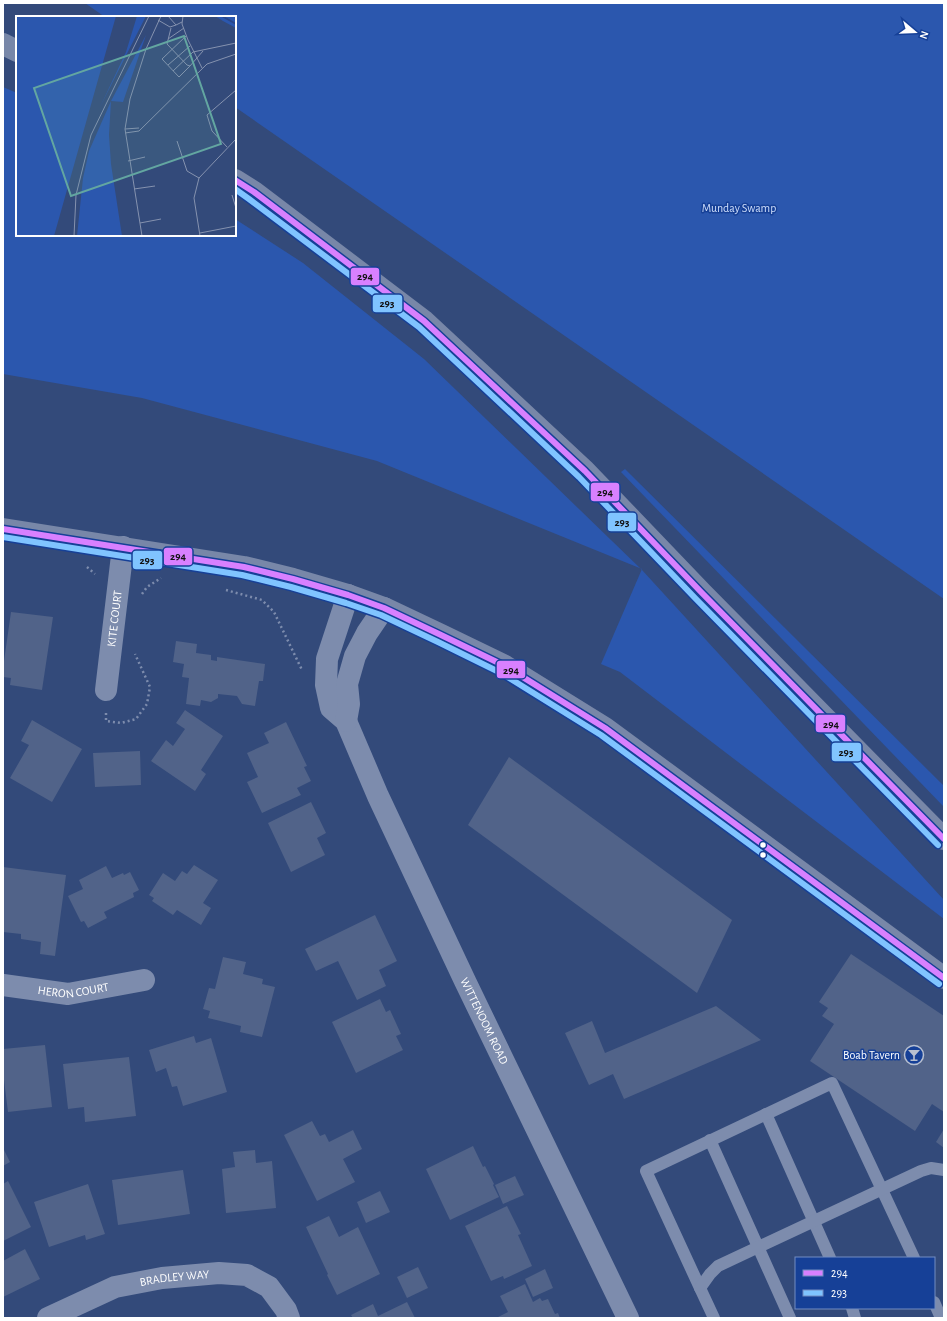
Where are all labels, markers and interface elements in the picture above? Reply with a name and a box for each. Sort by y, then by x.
north arrow [895,12,935,52]
inset map [16,16,236,236]
text: N [918,30,930,41]
park label: Munday Swamp [702,202,776,215]
line badge: 294 [350,267,380,286]
text: 294 [357,271,373,282]
line badge: 293 [372,294,403,313]
text: 293 [379,298,395,309]
line badge: 294 [590,482,620,502]
text: 294 [597,487,613,498]
line badge: 293 [607,512,637,532]
text: 293 [614,517,630,528]
line badge: 294 [163,547,193,566]
line badge: 293 [132,550,163,570]
text: 294 [170,551,186,562]
text: 293 [139,555,155,566]
street label: KITE COURT [105,589,124,647]
line badge: 294 [496,660,526,679]
text: 294 [503,665,519,676]
line badge: 294 [815,714,846,733]
text: 294 [823,719,839,730]
line badge: 293 [831,742,862,762]
text: 293 [838,747,854,758]
unlabelled marker [758,840,768,850]
unlabelled marker [758,850,768,860]
street label: WITTENOOM ROAD [458,976,510,1066]
street label: HERON COURT [37,981,110,1000]
bar icon: Boab Tavern [903,1044,925,1066]
place label: Boab Tavern [843,1049,900,1061]
legend [795,1257,935,1309]
text: 294 [831,1267,848,1279]
street label: BRADLEY WAY [139,1268,210,1288]
text: 293 [831,1287,847,1299]

